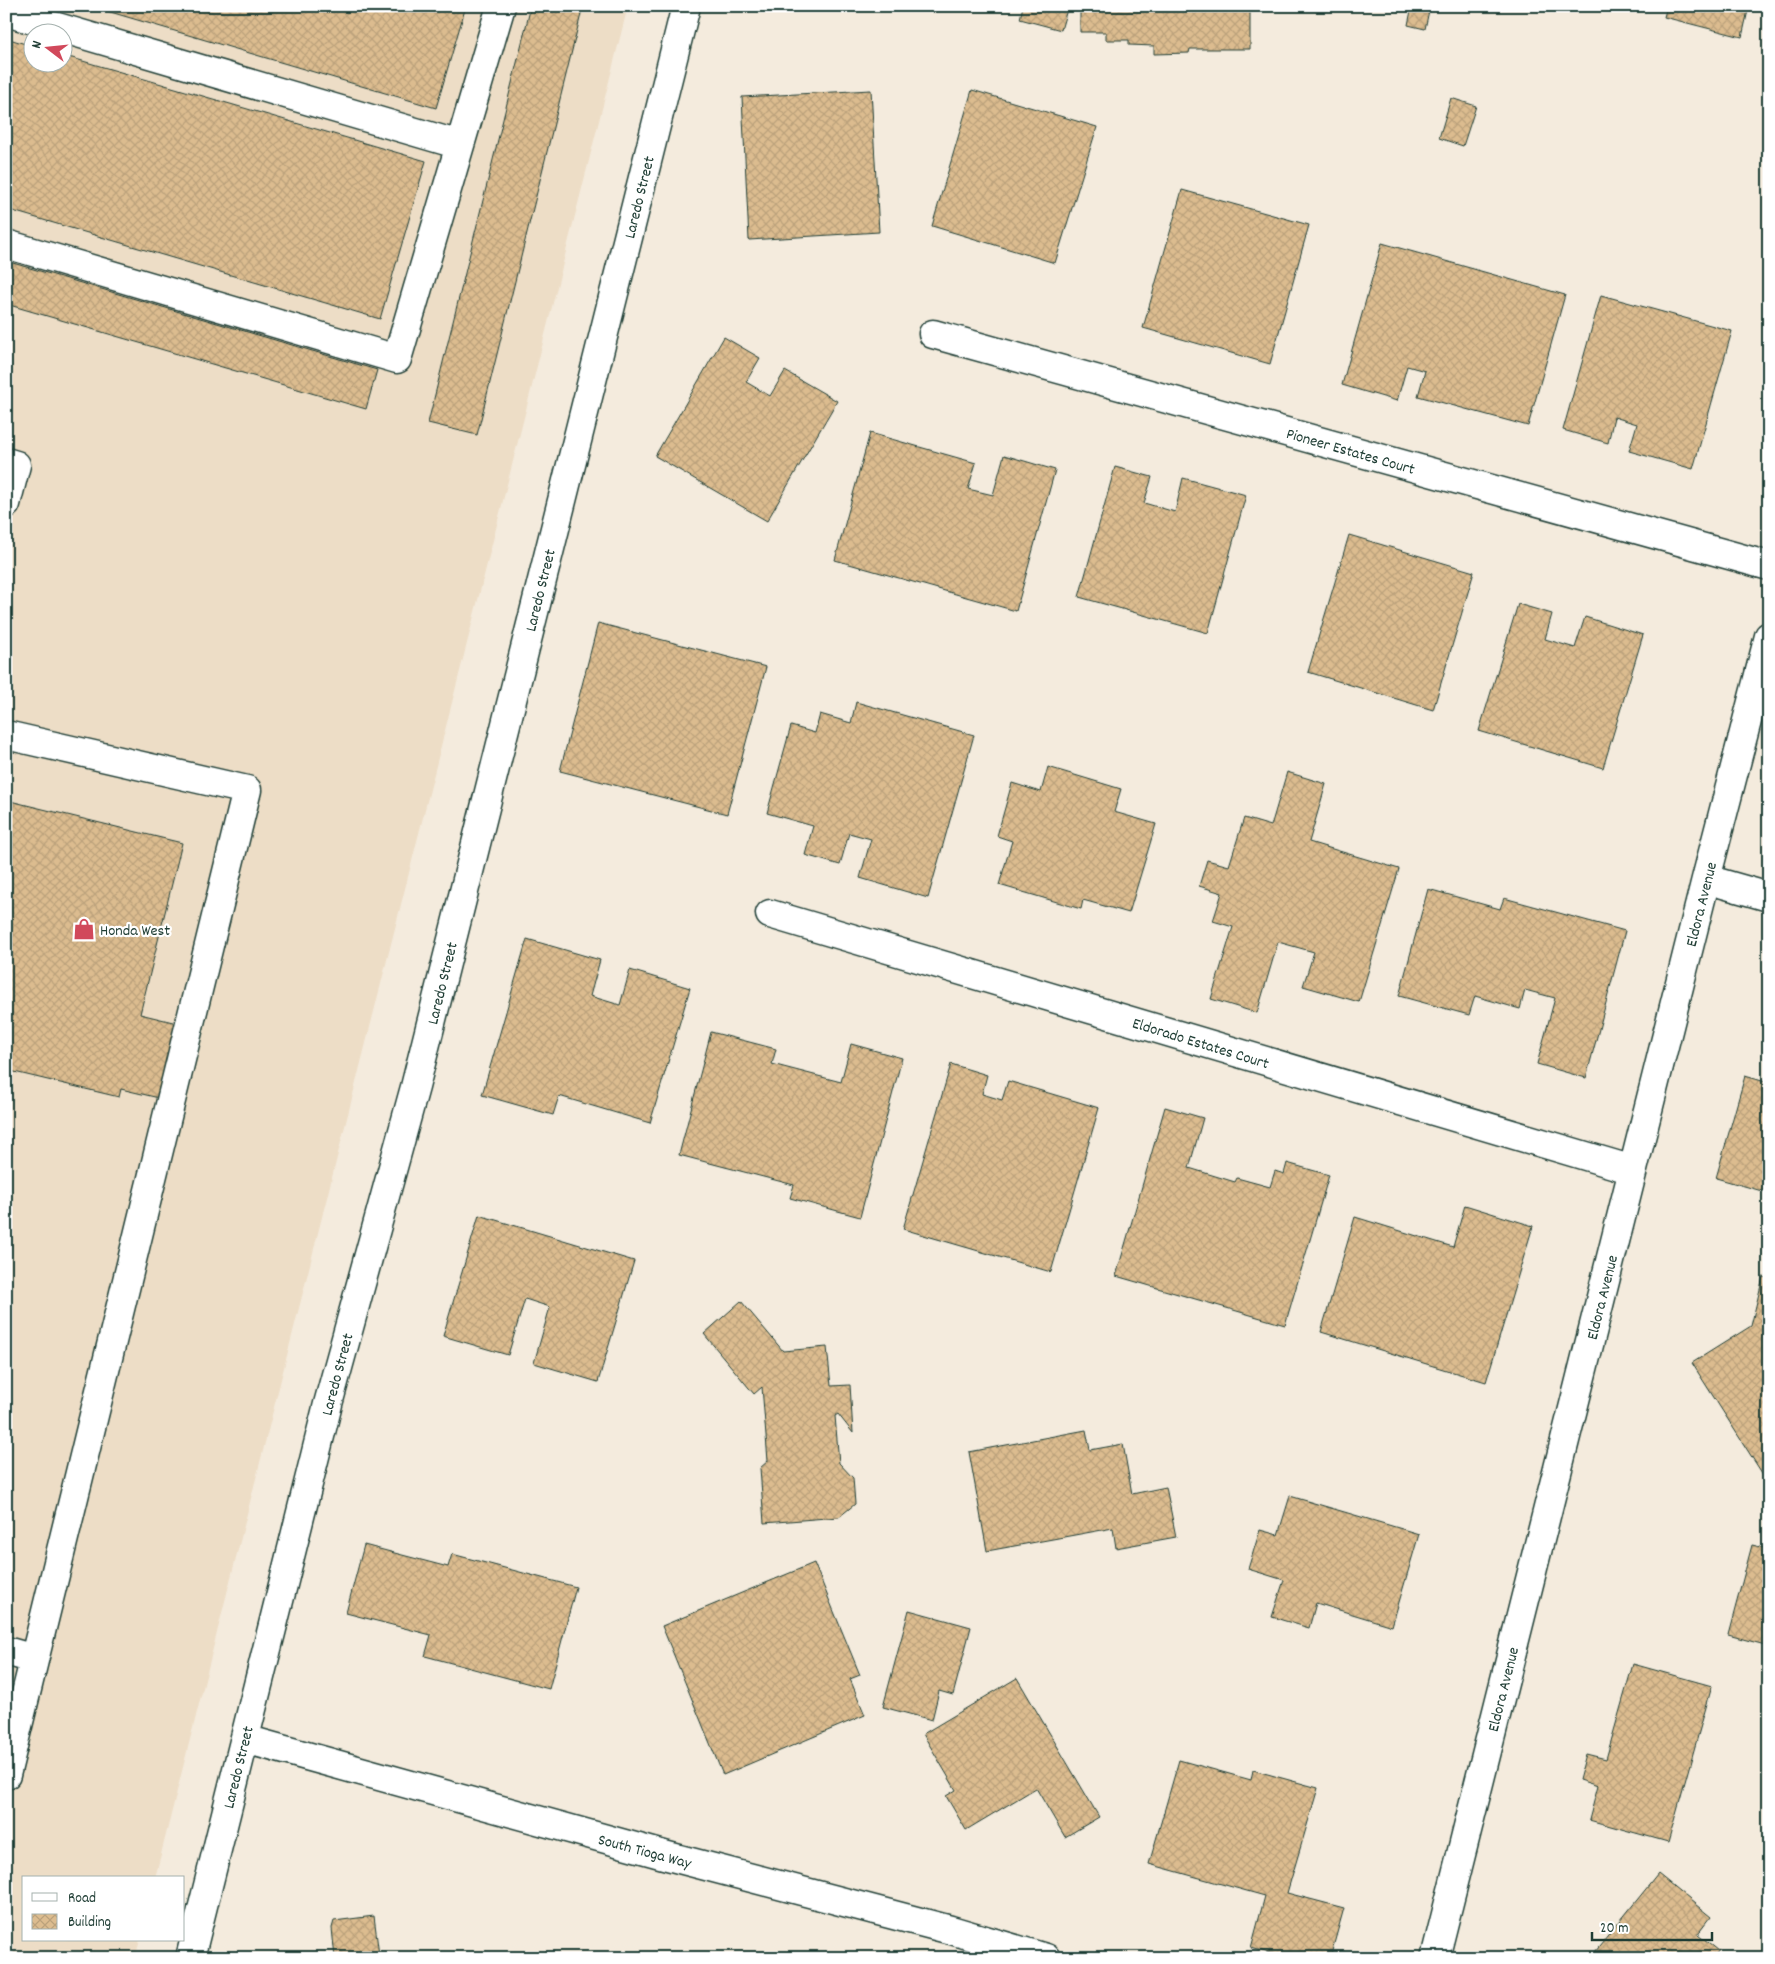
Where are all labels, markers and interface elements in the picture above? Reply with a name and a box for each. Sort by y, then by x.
north arrow [22,22,72,72]
text: N [27,39,48,51]
street label: Laredo Street [619,154,662,241]
street label: Pioneer Estates Court [1283,423,1417,482]
street label: Laredo Street [520,547,563,634]
street label: Eldora Avenue [1681,860,1724,949]
shop icon: Honda West [71,916,97,942]
place label: Honda West [100,920,170,943]
street label: Laredo Street [422,940,465,1027]
street label: Eldorado Estates Court [1129,1013,1272,1076]
street label: Eldora Avenue [1582,1253,1625,1342]
street label: Laredo Street [316,1331,360,1418]
street label: Eldora Avenue [1483,1645,1526,1734]
street label: Laredo Street [218,1724,261,1811]
street label: South Tioga Way [595,1829,694,1876]
legend [22,1876,185,1942]
text: Road [68,1888,96,1910]
scale bar [1592,1909,1712,1941]
text: Building [68,1912,111,1934]
text: 20 m [1600,1918,1628,1940]

